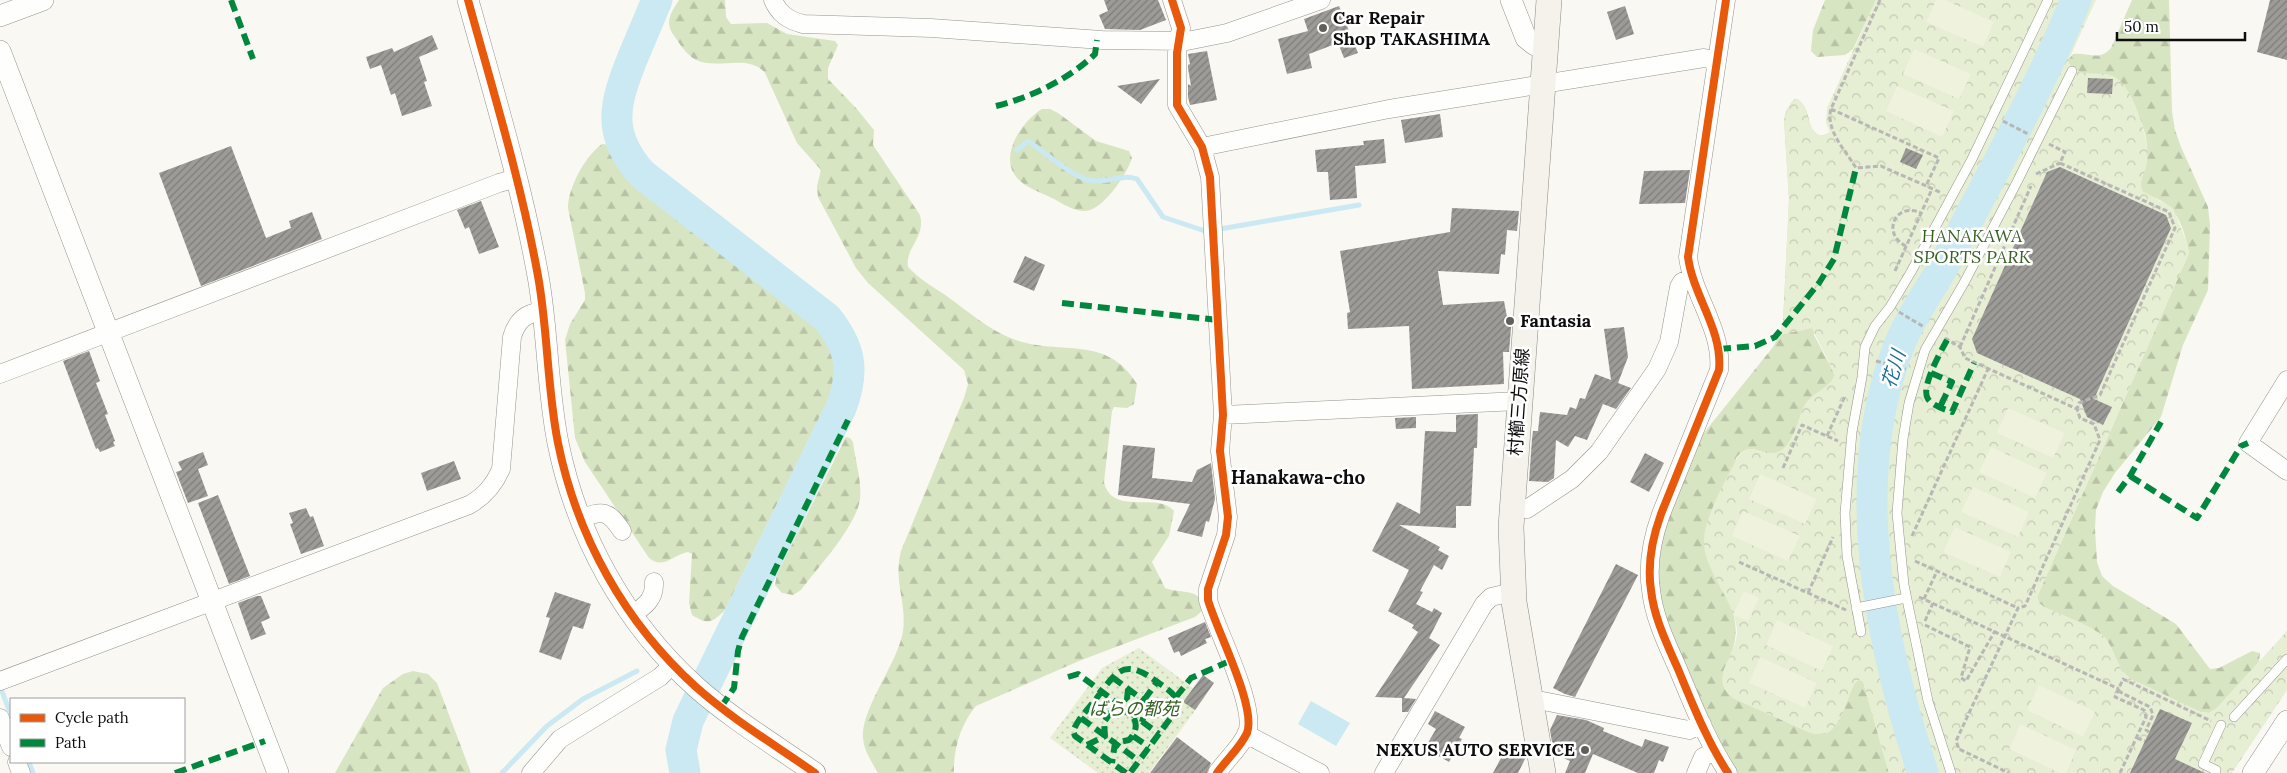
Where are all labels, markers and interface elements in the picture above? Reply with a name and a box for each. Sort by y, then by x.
place label: Car Repair Shop TAKASHIMA [1333,6,1490,50]
scale bar [2117,10,2244,42]
text: 50 m [2124,17,2159,36]
marker: Car Repair Shop TAKASHIMA [1317,22,1329,34]
park label: HANAKAWA SPORTS PARK [1913,224,2031,268]
place label: Fantasia [1520,309,1592,332]
marker: Fantasia [1504,315,1516,327]
water label: 花川 [1876,345,1911,391]
street label: 村櫛三方原線 [1503,347,1534,457]
district label: Hanakawa-cho [1231,465,1366,489]
park label: ばらの都苑 [1089,697,1182,720]
legend [10,698,185,763]
text: Cycle path [55,708,129,727]
text: Path [55,733,86,752]
place label: NEXUS AUTO SERVICE [1376,738,1575,761]
marker: NEXUS AUTO SERVICE [1579,744,1591,756]

